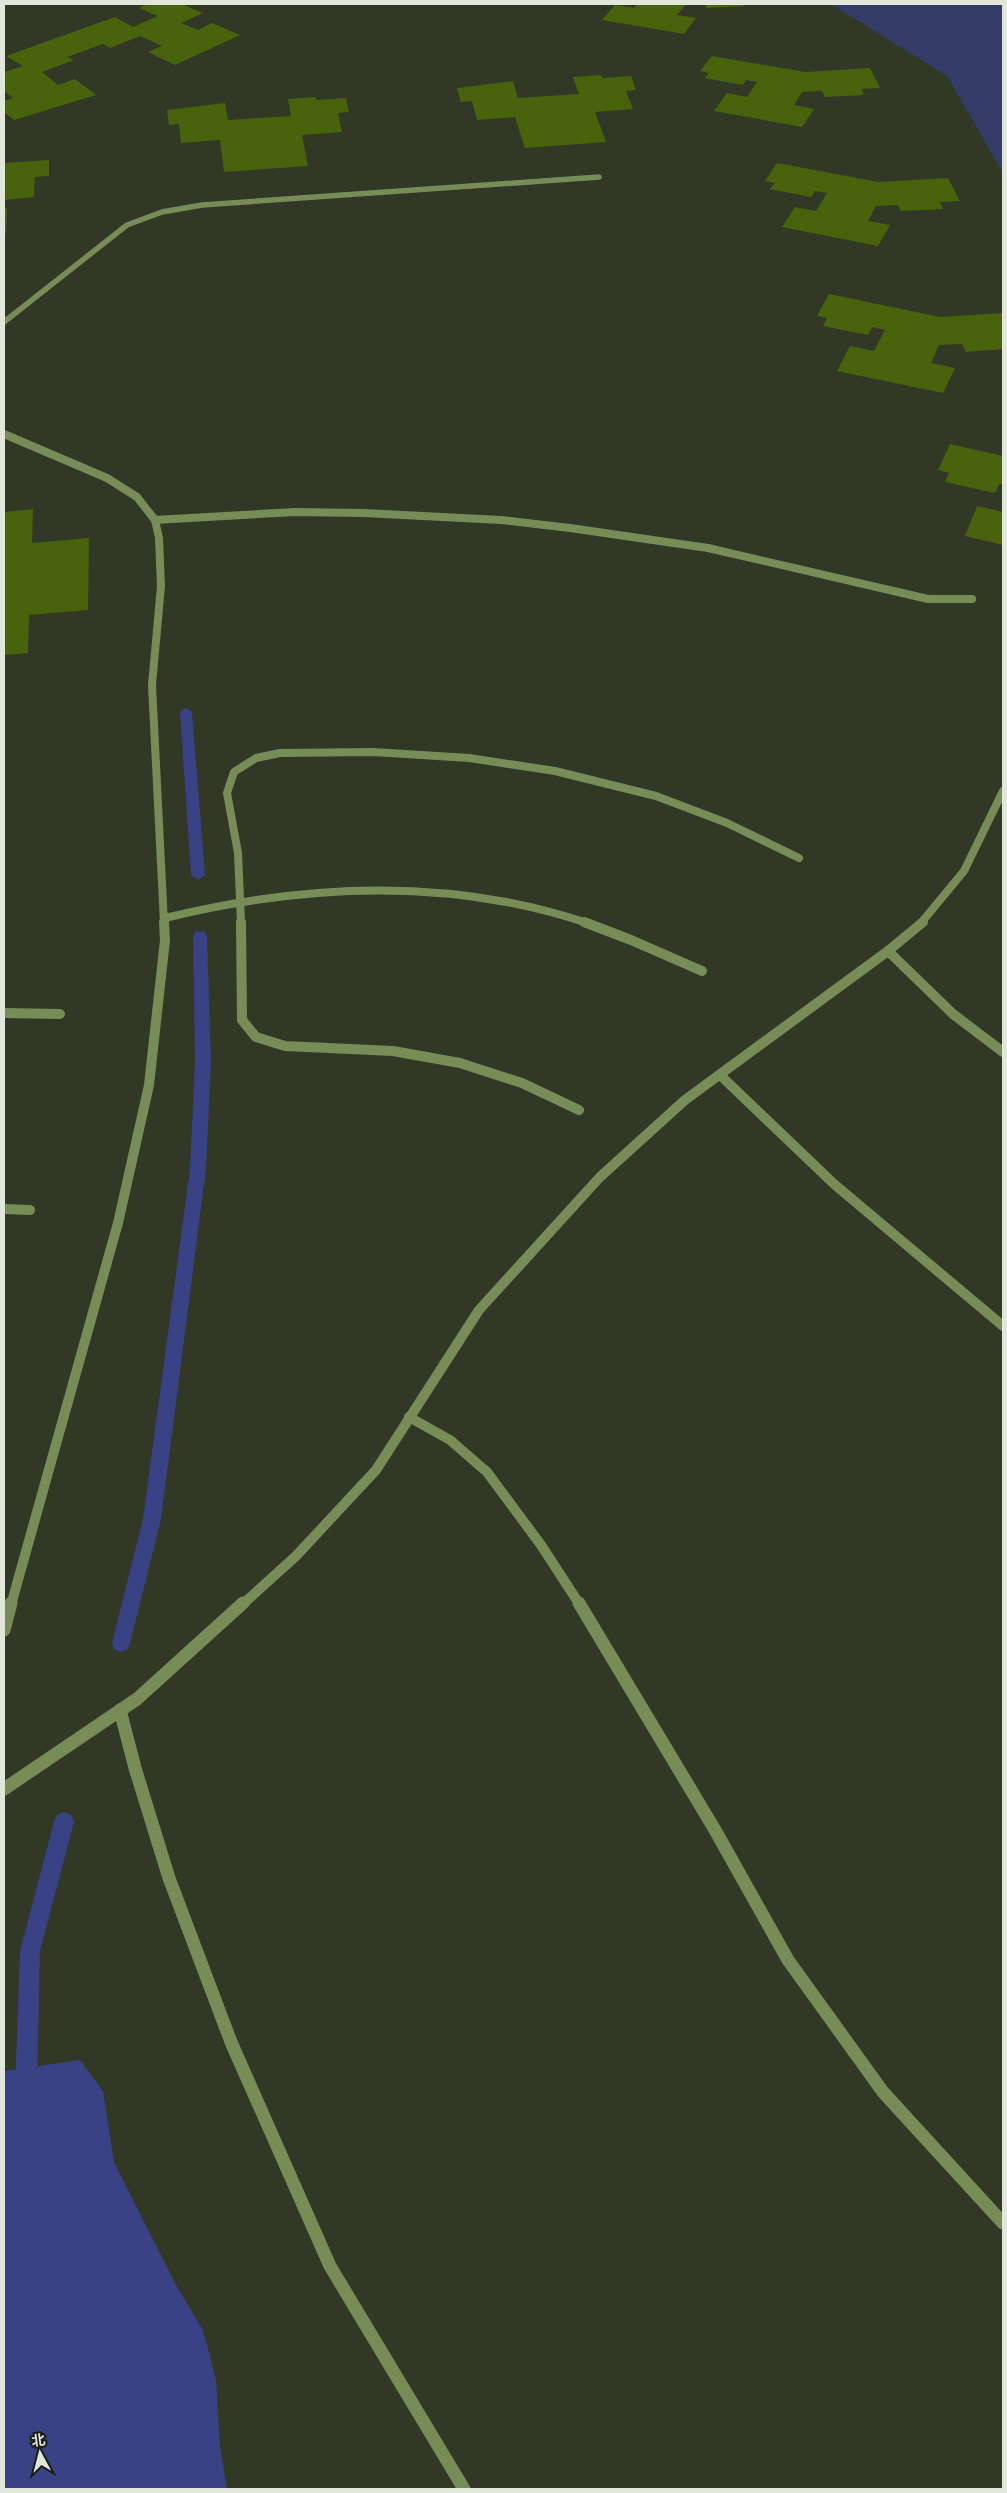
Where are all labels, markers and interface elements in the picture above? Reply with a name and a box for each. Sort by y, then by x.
north arrow [15,2428,65,2478]
text: 北 [31,2432,47,2451]

